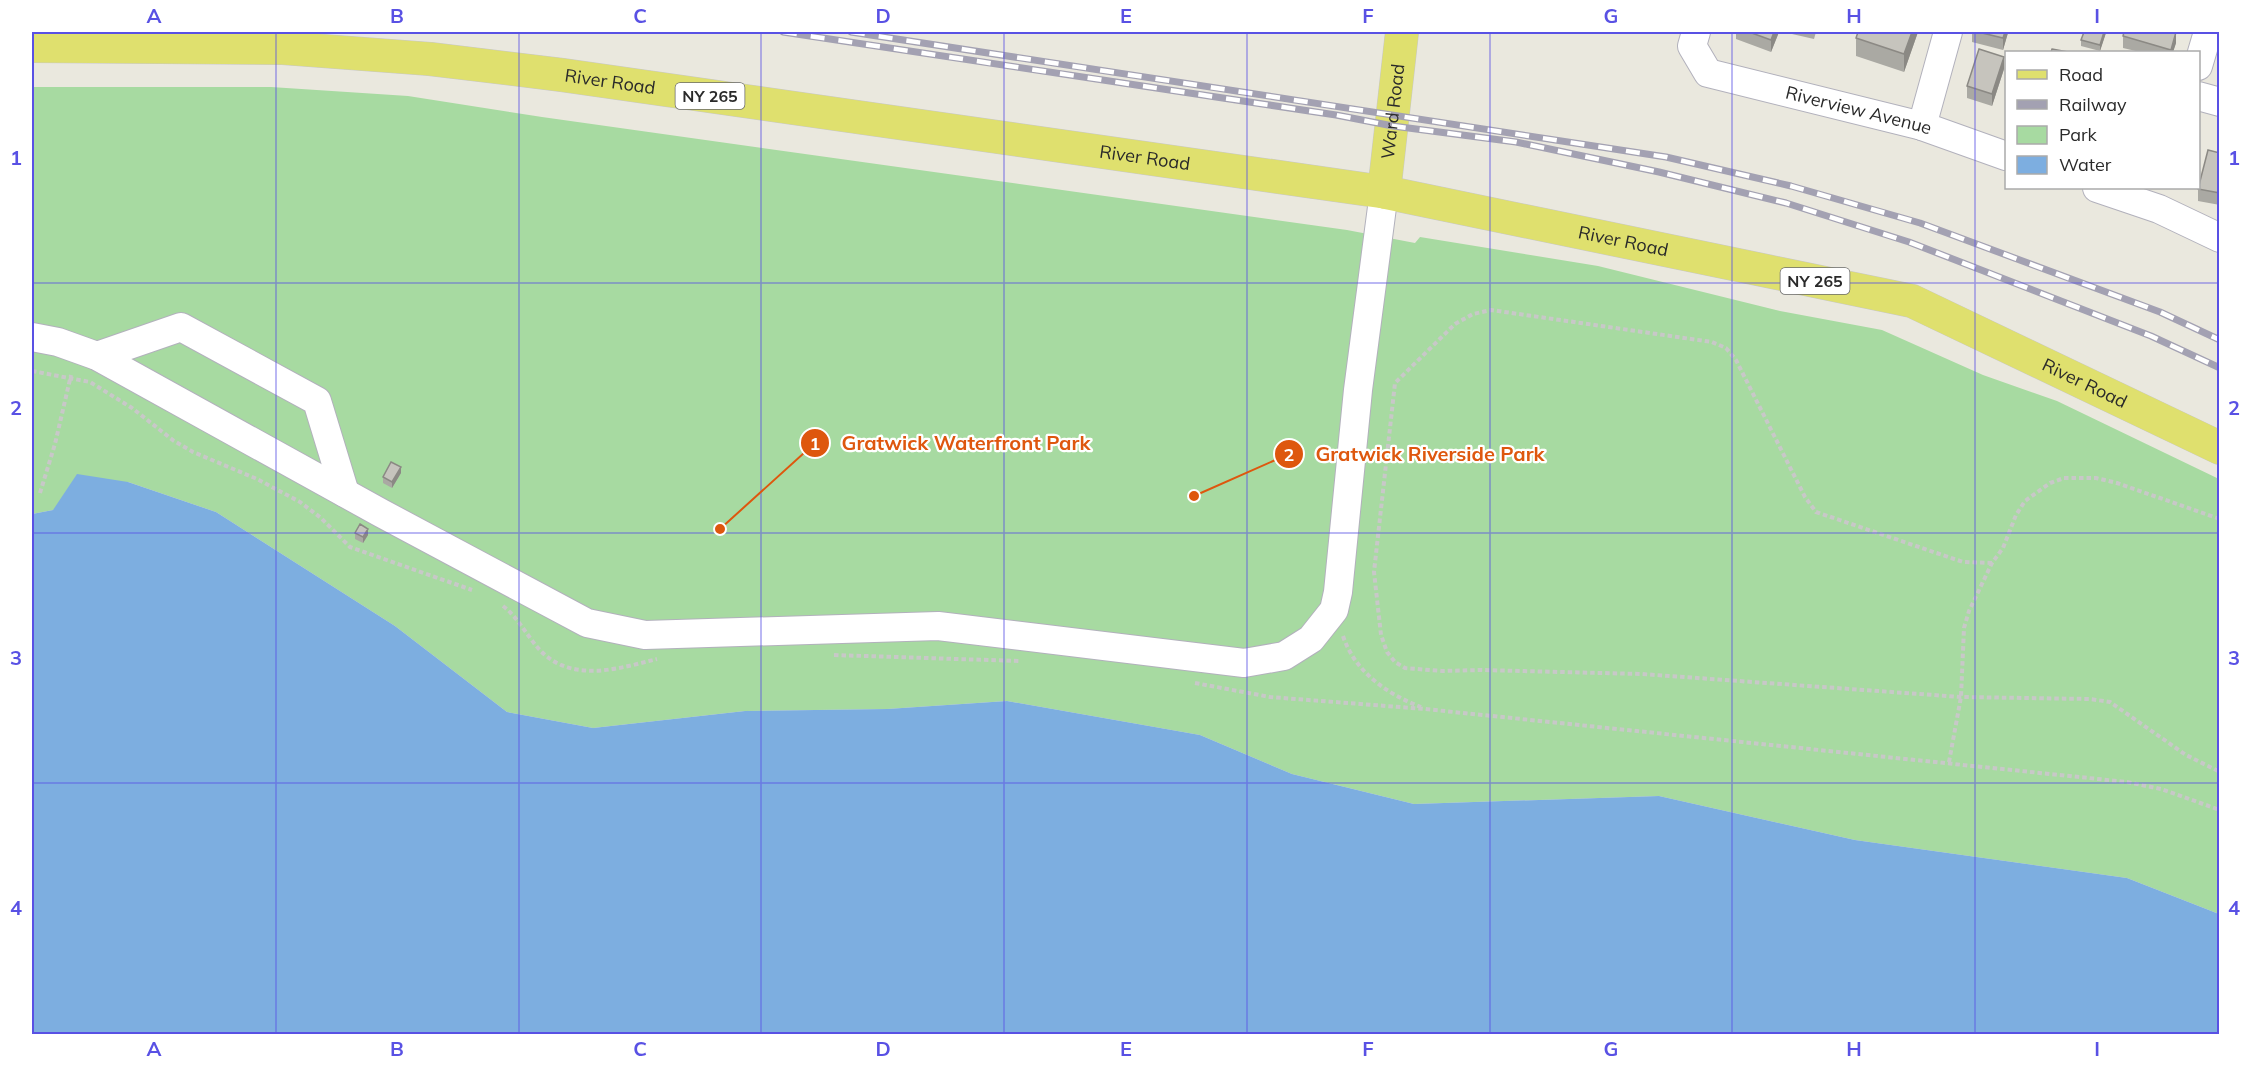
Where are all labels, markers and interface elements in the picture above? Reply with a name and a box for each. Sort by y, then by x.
text: A [147,3,162,28]
text: B [390,3,404,28]
text: C [633,3,647,28]
text: D [875,3,891,28]
text: E [1120,3,1132,28]
text: F [1362,3,1374,28]
text: G [1604,3,1618,28]
text: H [1846,3,1862,28]
text: I [2094,3,2100,28]
legend [2005,51,2200,189]
street label: Ward Road [1376,63,1409,160]
text: Road [2059,63,2103,86]
street label: River Road [563,64,657,99]
street label: Riverview Avenue [1783,81,1935,140]
road number: NY 265 [676,83,744,109]
text: Railway [2059,93,2127,116]
text: Park [2059,123,2098,146]
street label: River Road [1098,140,1192,175]
text: 1 [10,145,22,170]
text: 1 [2228,145,2240,170]
text: Water [2059,153,2112,176]
street label: River Road [1576,220,1670,261]
road number: NY 265 [1780,268,1850,294]
street label: River Road [2039,353,2131,413]
text: 2 [10,395,22,420]
text: 2 [2228,395,2240,420]
callout: Gratwick Waterfront Park [800,424,1103,462]
text: Gratwick Waterfront Park [842,430,1091,455]
text: 1 [810,432,820,455]
callout: Gratwick Riverside Park [1274,435,1557,473]
text: Gratwick Riverside Park [1315,441,1545,466]
text: 2 [1284,443,1294,466]
text: 3 [10,645,22,670]
text: 3 [2228,645,2240,670]
text: 4 [10,895,22,920]
text: 4 [2228,895,2240,920]
text: A [147,1036,162,1061]
text: B [390,1036,404,1061]
text: C [633,1036,647,1061]
text: D [875,1036,891,1061]
text: E [1120,1036,1132,1061]
text: F [1362,1036,1374,1061]
text: G [1604,1036,1618,1061]
text: H [1846,1036,1862,1061]
text: I [2094,1036,2100,1061]

